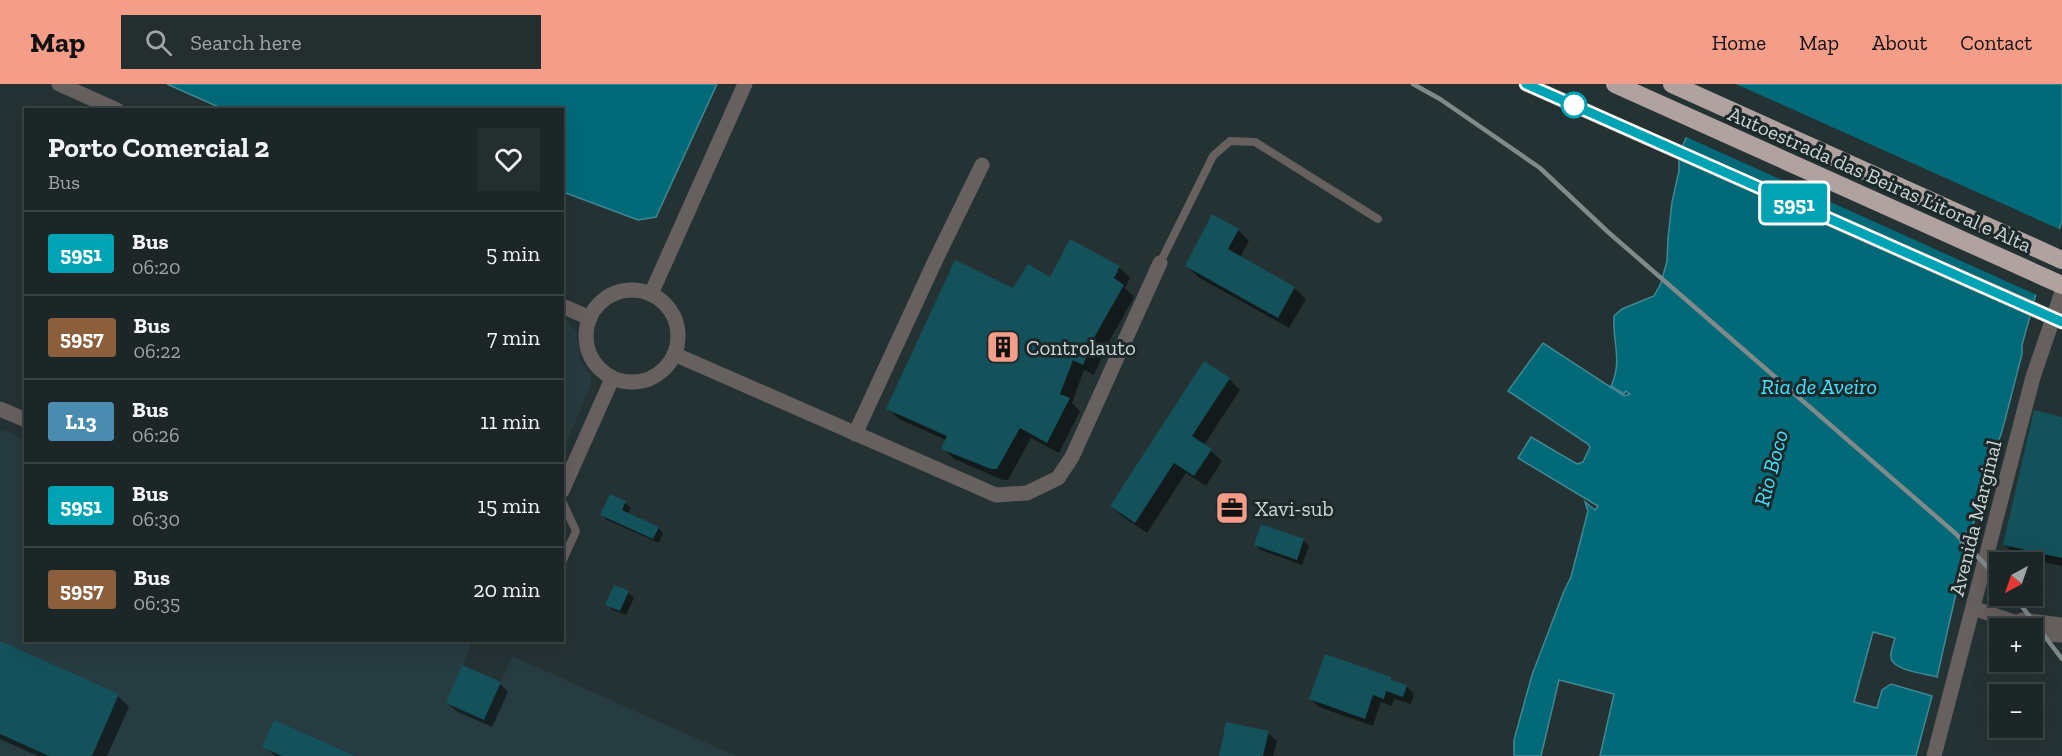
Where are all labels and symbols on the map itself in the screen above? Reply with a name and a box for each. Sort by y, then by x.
unlabelled marker [1561,92,1587,118]
street label: Autoestrada das Beiras Litoral e Alta [1725,101,2035,257]
line badge: 5951 [1752,184,1836,222]
building icon: Controlauto [985,329,1021,365]
place label: Controlauto [1026,335,1136,360]
water label: Ria de Aveiro [1761,373,1877,400]
water label: Rio Boco [1748,427,1794,509]
street label: Avenida Marginal [1944,437,2007,598]
office icon: Xavi-sub [1214,490,1250,526]
place label: Xavi-sub [1255,496,1334,521]
north arrow [1989,552,2043,606]

